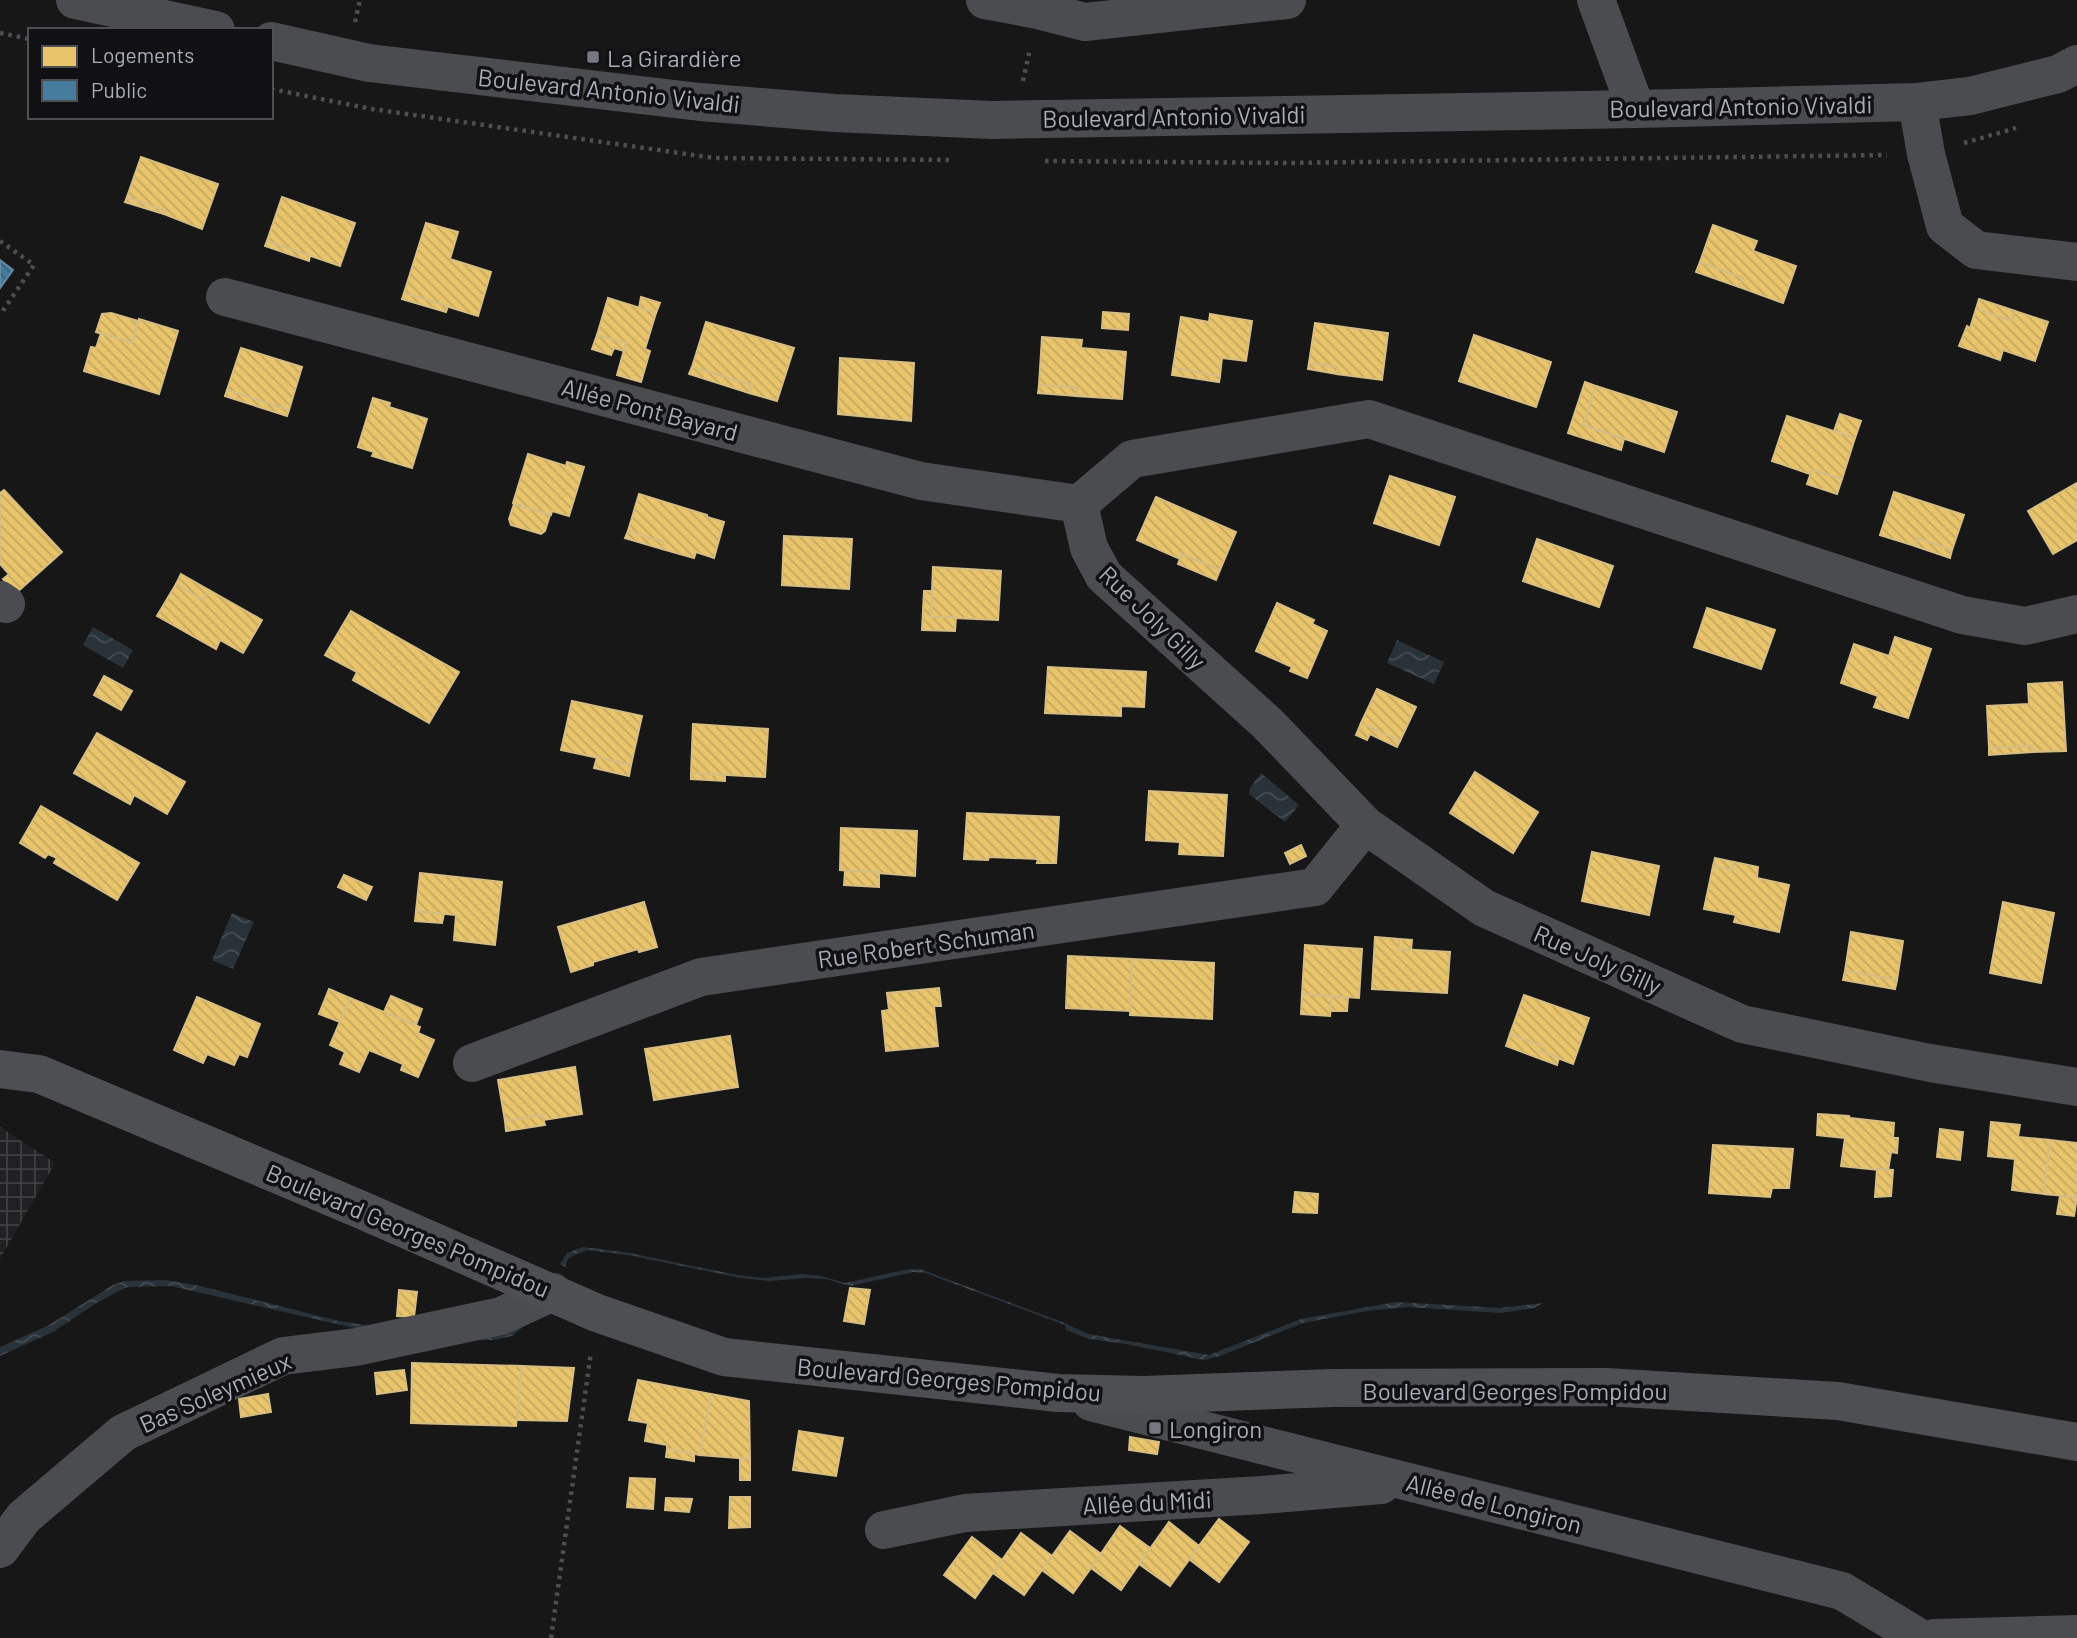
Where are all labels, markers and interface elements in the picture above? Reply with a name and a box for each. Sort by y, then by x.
legend [28,28,273,119]
text: Logements [91,42,194,67]
place label: La Girardière [607,43,742,72]
marker: La Girardière [585,49,601,65]
street label: Boulevard Antonio Vivaldi [477,62,741,118]
text: Public [91,77,147,102]
street label: Boulevard Antonio Vivaldi [1609,89,1873,123]
street label: Boulevard Antonio Vivaldi [1042,99,1306,133]
street label: Allée Pont Bayard [559,372,741,446]
street label: Rue Joly Gilly [1094,559,1212,675]
street label: Rue Robert Schuman [816,914,1036,974]
street label: Rue Joly Gilly [1530,918,1666,1000]
street label: Boulevard Georges Pompidou [262,1157,554,1303]
street label: Bas Soleymieux [135,1346,295,1438]
street label: Boulevard Georges Pompidou [796,1351,1102,1407]
street label: Boulevard Georges Pompidou [1363,1376,1667,1405]
place label: Longiron [1169,1414,1262,1443]
marker: Longiron [1147,1420,1163,1436]
street label: Allée de Longiron [1403,1467,1585,1539]
street label: Allée du Midi [1082,1484,1212,1520]

